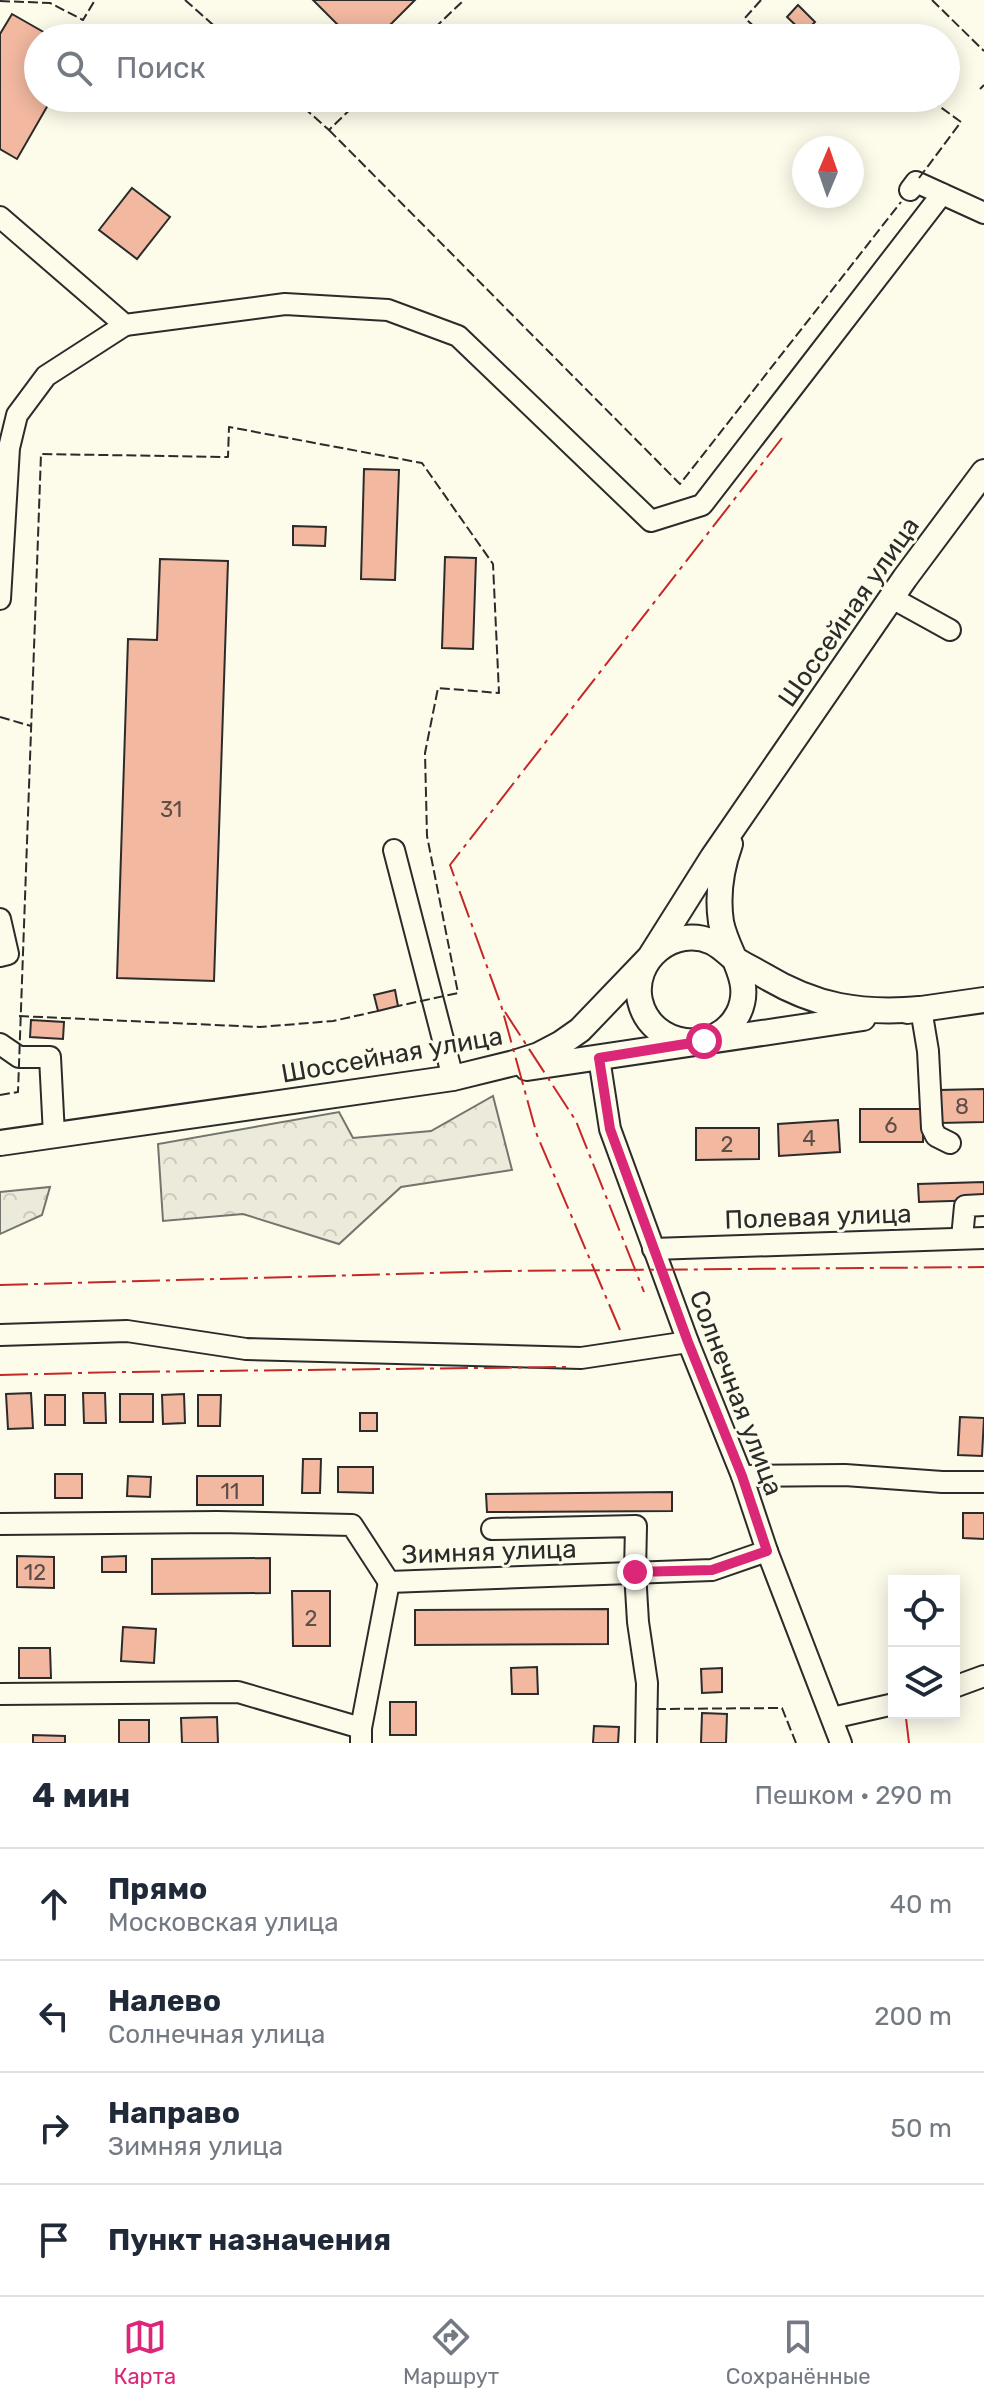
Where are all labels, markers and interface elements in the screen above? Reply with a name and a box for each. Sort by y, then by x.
search box [24,24,960,112]
icon: search [52,46,96,90]
text: Поиск [116,50,206,86]
north arrow [792,136,864,208]
street label: Шоссейная улица [772,511,926,713]
house number: 31 [160,796,182,823]
street label: Шоссейная улица [279,1020,505,1090]
route start [686,1023,722,1059]
house number: 8 [955,1093,969,1120]
house number: 6 [884,1112,898,1139]
house number: 4 [802,1125,816,1152]
house number: 2 [721,1131,733,1158]
street label: Полевая улица [724,1198,912,1236]
street label: Солнечная улица [683,1286,789,1500]
house number: 11 [221,1478,239,1505]
street label: Зимняя улица [401,1533,577,1571]
route end [617,1554,653,1590]
house number: 12 [24,1559,46,1586]
map controls [888,1575,960,1719]
button: locate [888,1575,960,1647]
house number: 2 [305,1605,317,1632]
button: layers [888,1647,960,1719]
text: 4 мин [32,1775,130,1816]
text: Пешком · 290 m [754,1780,952,1811]
text: Прямо [108,1871,207,1907]
icon: ahead [32,1882,76,1926]
text: 40 m [890,1889,952,1920]
text: Московская улица [108,1907,339,1938]
text: Налево [108,1983,221,2019]
icon: left [32,1994,76,2038]
text: 200 m [874,2001,952,2032]
text: Солнечная улица [108,2019,325,2050]
text: Направо [108,2095,240,2131]
icon: right [32,2106,76,2150]
text: 50 m [891,2113,952,2144]
text: Зимняя улица [108,2131,283,2162]
icon: arrive [32,2218,76,2262]
text: Пункт назначения [108,2222,391,2258]
tab: Карта [113,2315,176,2390]
tab: Маршрут [403,2315,499,2390]
tab: Сохранённые [726,2315,871,2390]

